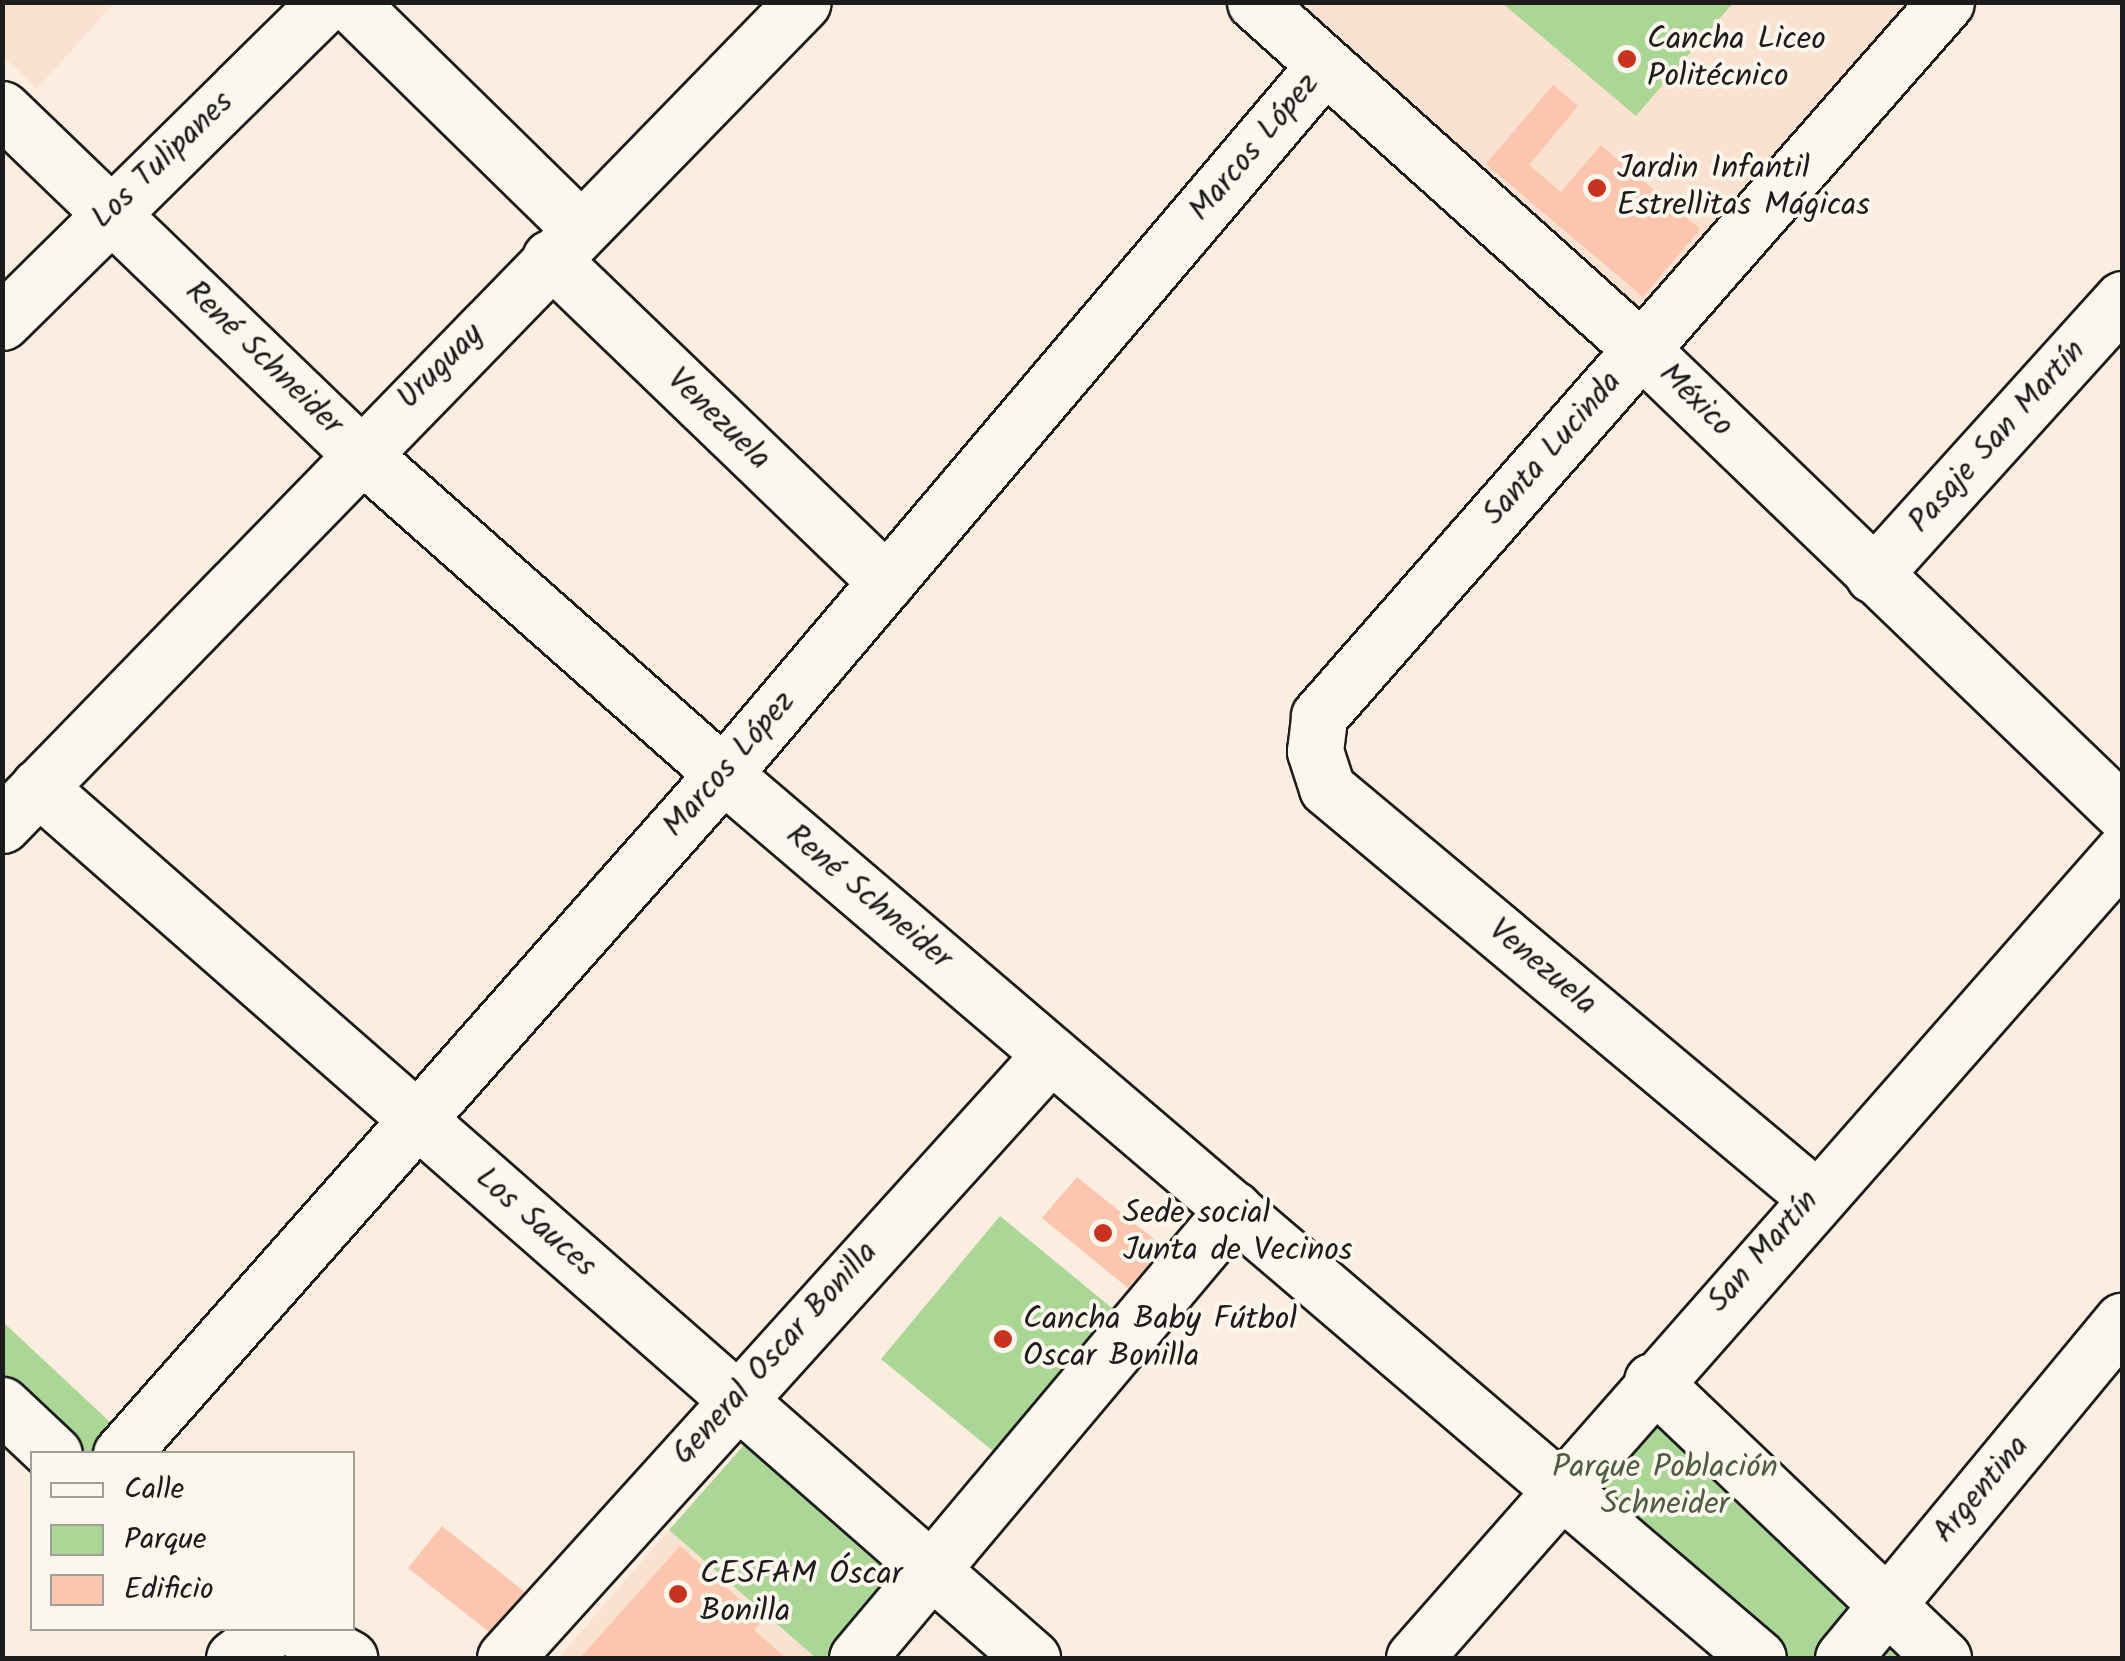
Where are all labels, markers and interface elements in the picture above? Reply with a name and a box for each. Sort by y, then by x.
place label: Cancha Liceo Politécnico [1647,22,1826,97]
marker: Cancha Liceo Politécnico [1616,48,1638,70]
street label: Marcos López [1182,66,1328,230]
street label: Los Tulipanes [84,84,242,238]
place label: Jardin Infantil Estrellitas Mágicas [1617,151,1870,226]
marker: Jardin Infantil Estrellitas Mágicas [1586,177,1608,199]
street label: René Schneider [176,274,350,444]
street label: Uruguay [390,316,492,418]
street label: Pasaje San Martín [1901,333,2095,541]
street label: México [1650,356,1740,446]
street label: Venezuela [658,361,778,479]
street label: Santa Lucinda [1476,364,1630,534]
street label: Marcos López [656,684,804,846]
street label: René Schneider [777,817,959,979]
street label: Venezuela [1480,912,1604,1024]
street label: Los Sauces [467,1160,603,1286]
street label: San Martín [1700,1183,1828,1321]
place label: Sede social Junta de Vecinos [1123,1196,1352,1271]
marker: Sede social Junta de Vecinos [1092,1222,1114,1244]
street label: General Oscar Bonilla [665,1234,887,1474]
place label: Cancha Baby Fútbol Oscar Bonilla [1023,1302,1297,1377]
marker: Cancha Baby Fútbol Oscar Bonilla [992,1328,1014,1350]
street label: Argentina [1926,1428,2038,1552]
park label: Parque Población Schneider [1552,1450,1778,1525]
legend [30,1451,355,1631]
text: Calle [124,1466,184,1514]
text: Parque [124,1516,206,1564]
place label: CESFAM Óscar Bonilla [700,1557,902,1632]
text: Edificio [124,1566,214,1614]
marker: CESFAM Óscar Bonilla [665,1581,691,1607]

